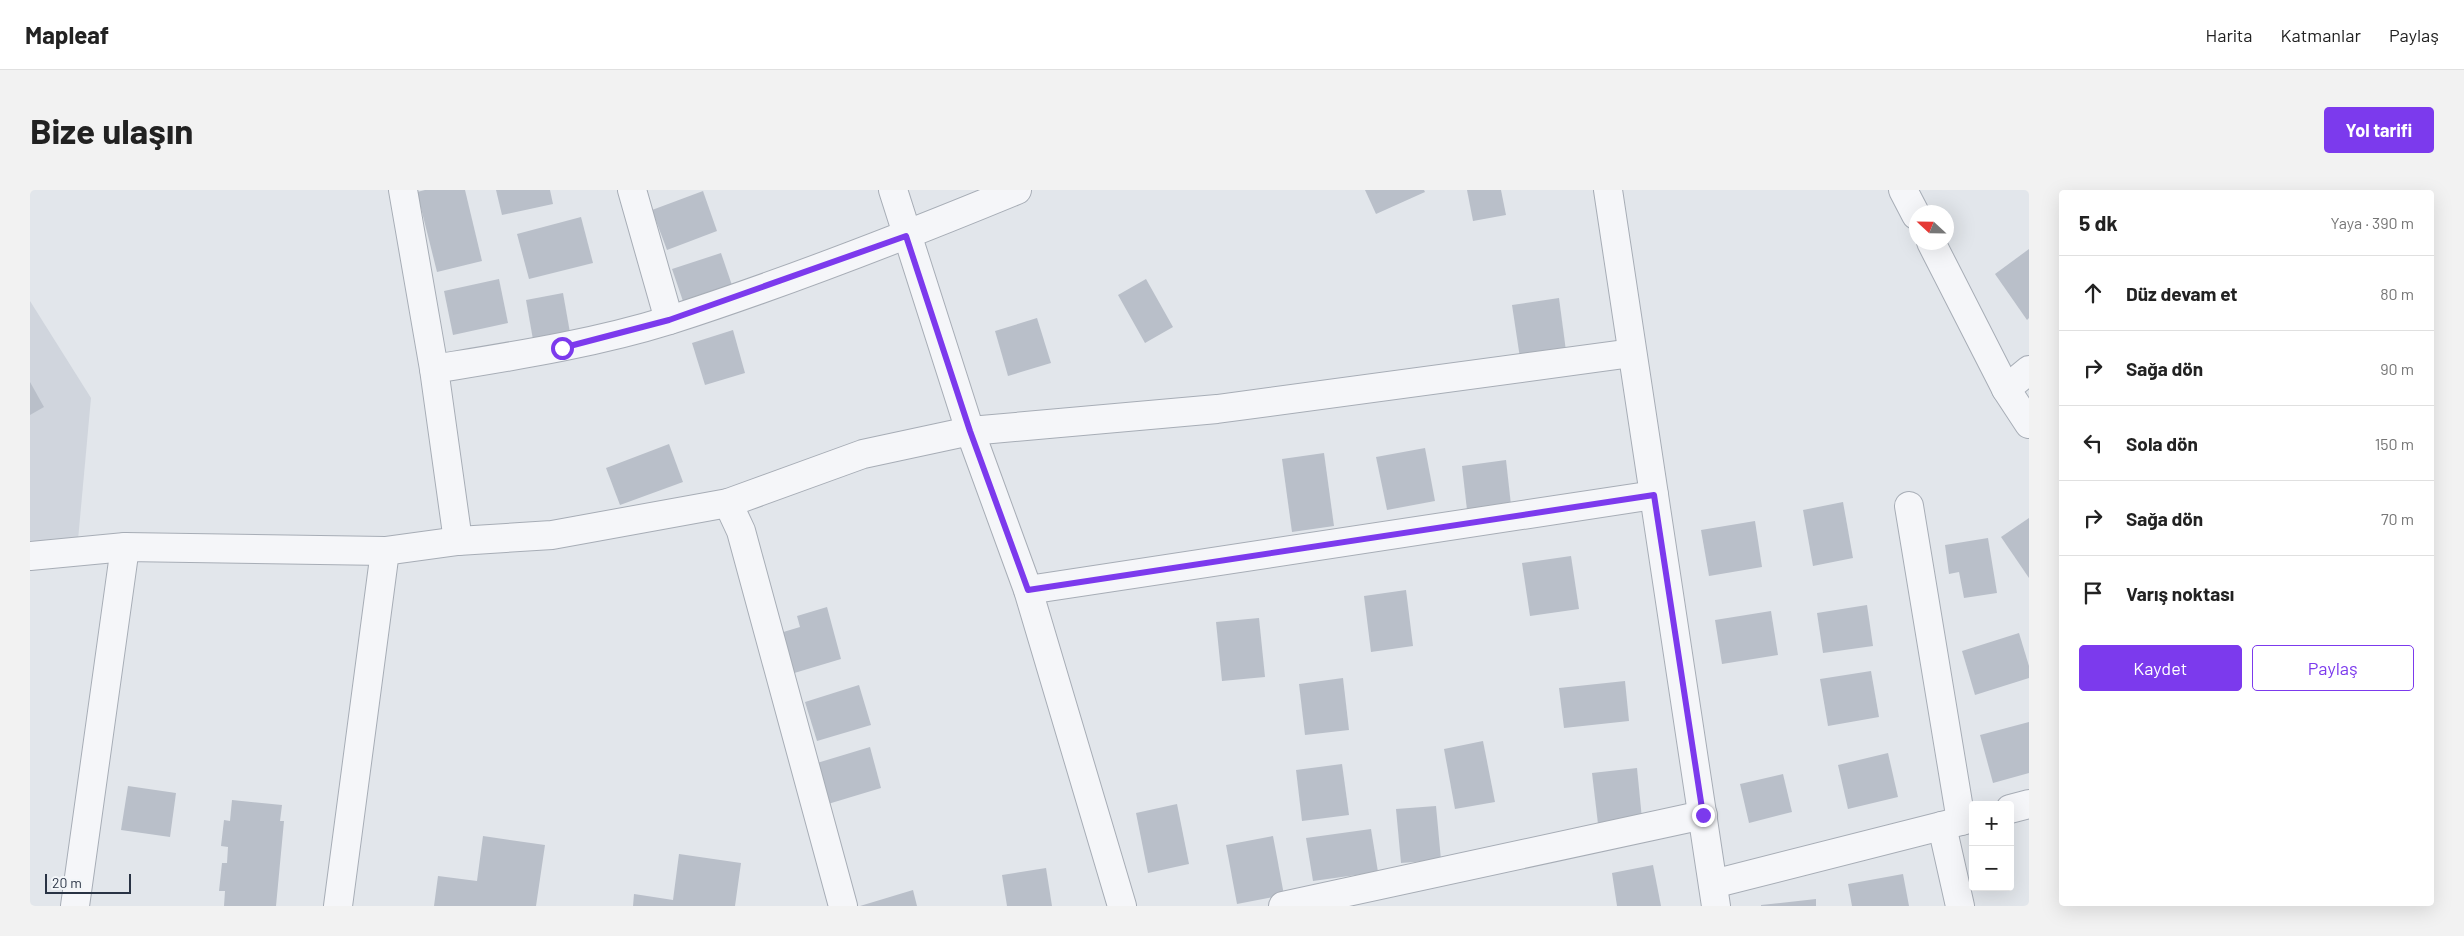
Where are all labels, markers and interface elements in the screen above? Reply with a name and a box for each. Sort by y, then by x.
text: Mapleaf [25,20,109,49]
text: Harita [2205,24,2253,46]
text: Katmanlar [2281,24,2361,46]
text: Paylaş [2389,24,2439,46]
button: Yol tarifi [2324,107,2434,153]
text: Bize ulaşın [30,109,193,151]
north arrow [1909,205,1954,250]
text: 5 dk [2079,210,2118,235]
text: Yaya · 390 m [2330,213,2414,232]
icon: ahead [2079,279,2107,307]
text: Düz devam et [2126,282,2238,305]
text: 80 m [2380,284,2414,303]
route start [551,337,574,360]
icon: right [2079,354,2107,382]
text: Sağa dön [2126,357,2203,380]
text: 90 m [2380,359,2414,378]
icon: left [2079,429,2107,457]
text: Sola dön [2126,432,2198,455]
text: 150 m [2375,434,2414,453]
icon: right [2079,504,2107,532]
text: Sağa dön [2126,507,2203,530]
text: 70 m [2381,509,2414,528]
icon: arrive [2079,579,2107,607]
text: Varış noktası [2126,582,2234,605]
button: Kaydet [2079,645,2242,691]
button: Paylaş [2252,645,2414,691]
map controls [1969,801,2014,891]
button: + [1969,801,2014,846]
route end [1692,804,1715,827]
button: − [1969,846,2014,891]
scale bar [45,871,131,894]
text: 20 m [52,874,82,891]

